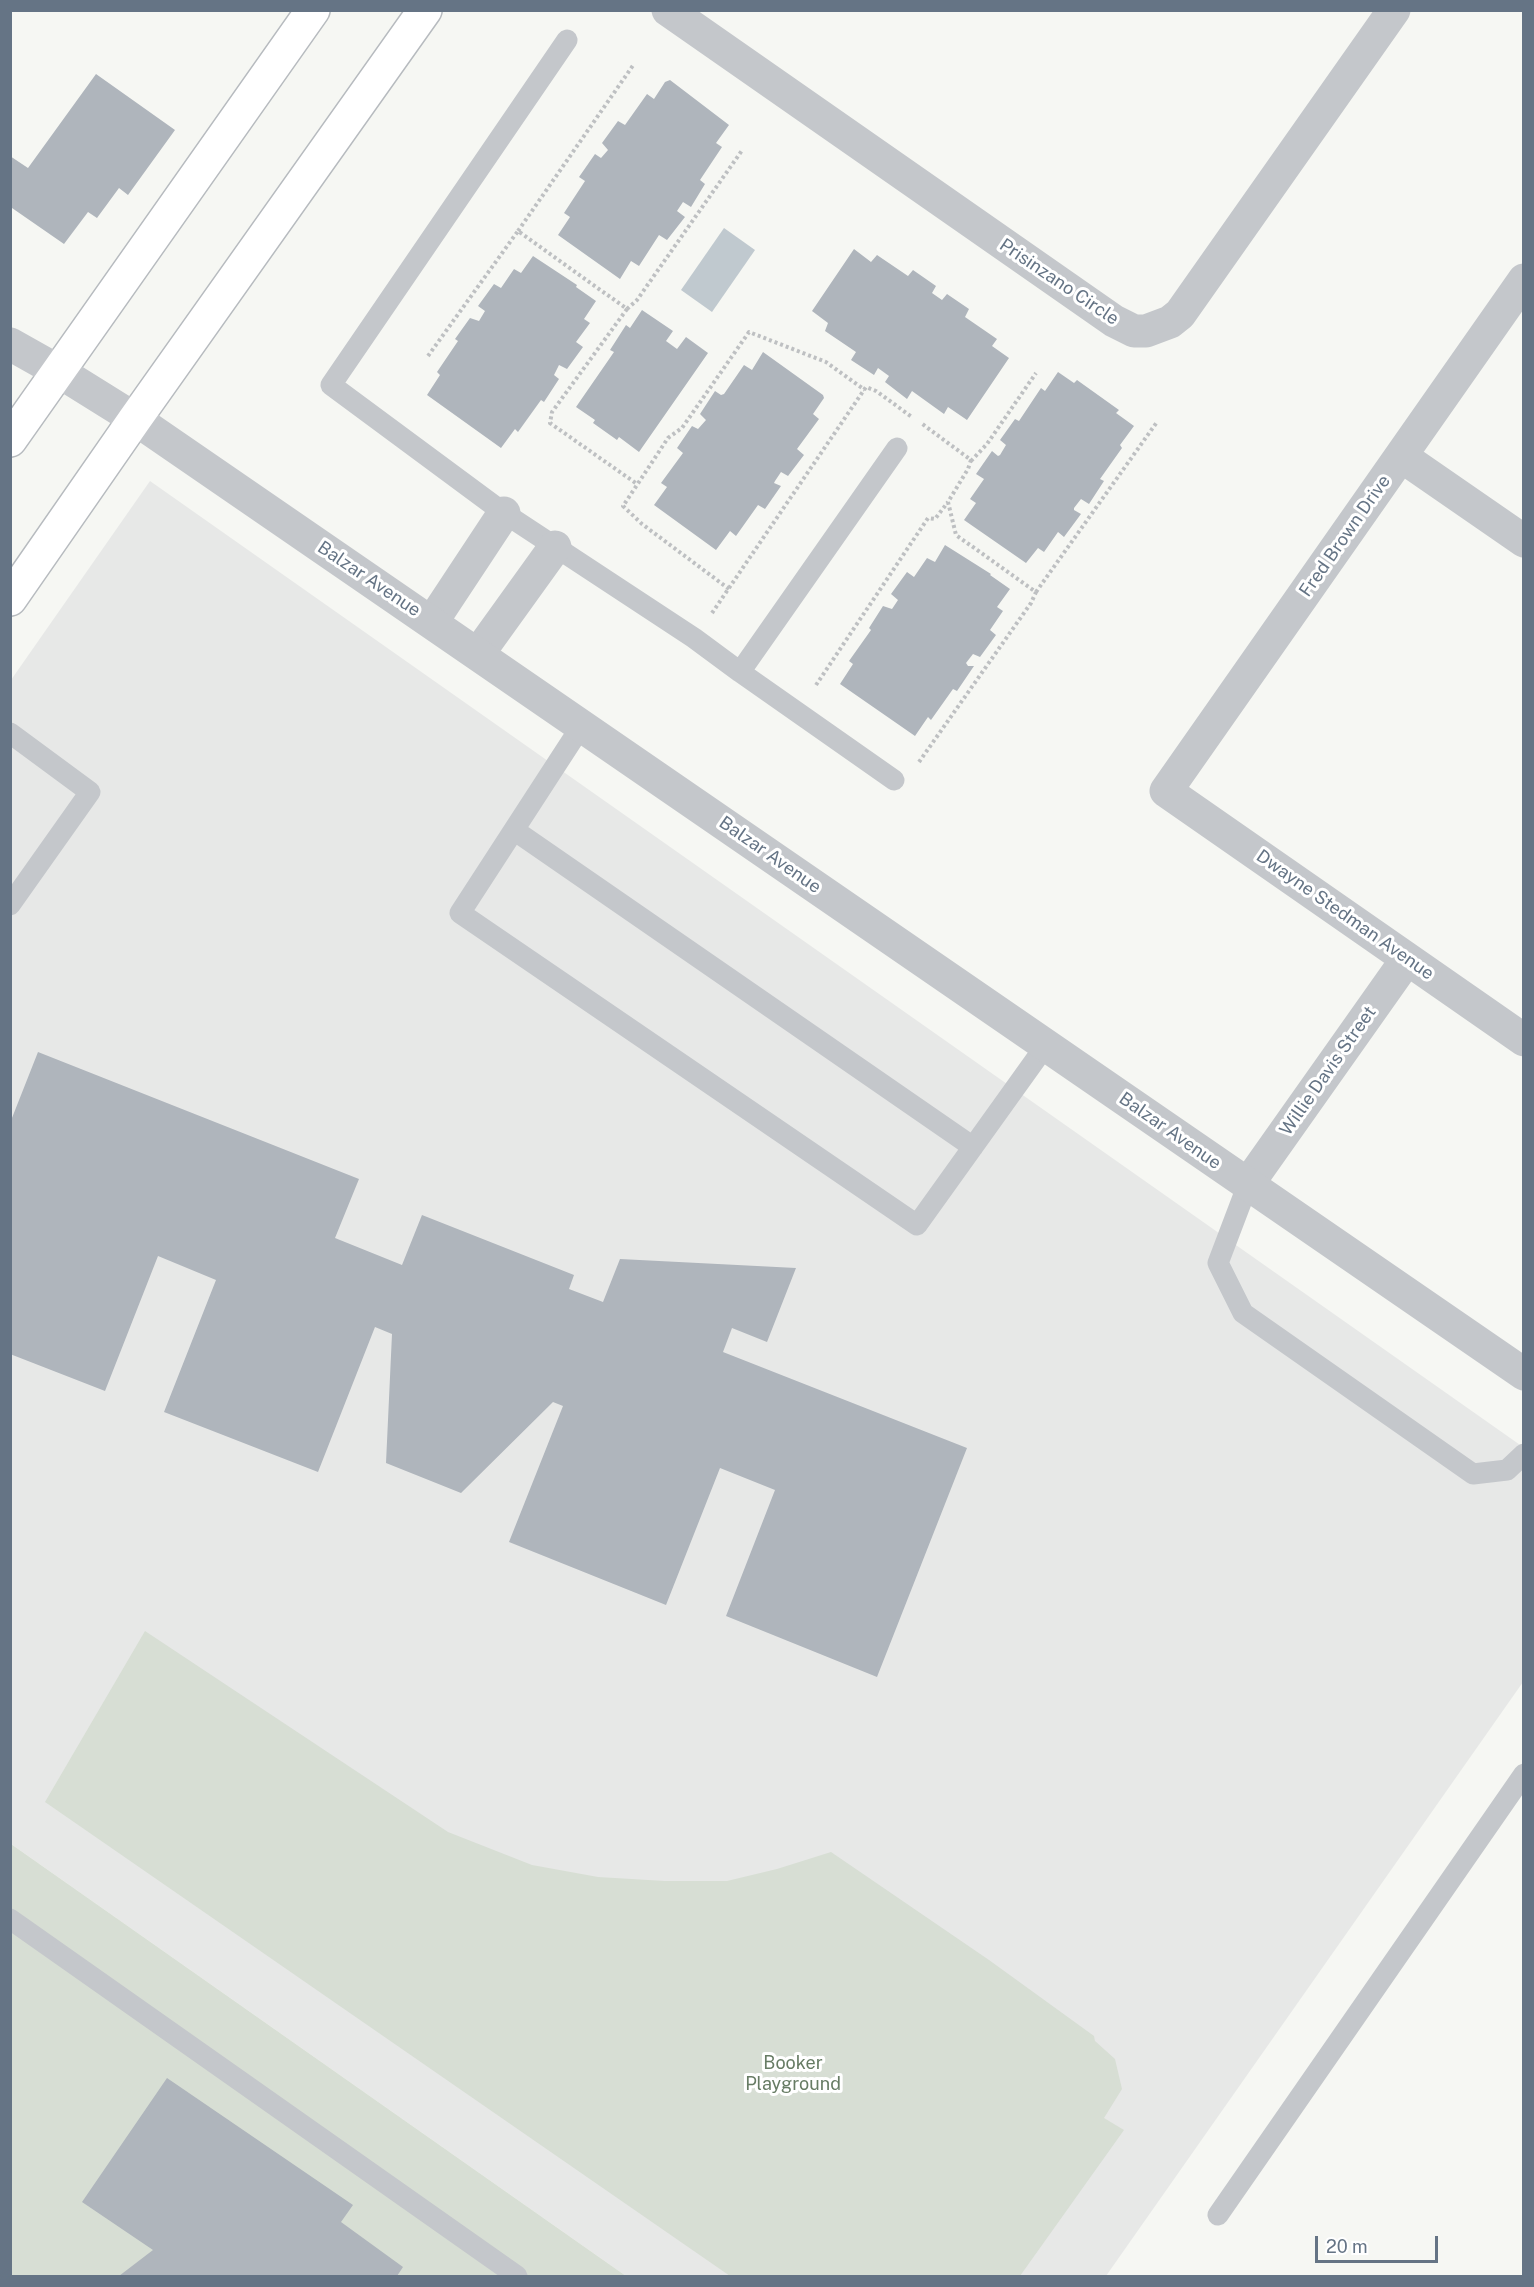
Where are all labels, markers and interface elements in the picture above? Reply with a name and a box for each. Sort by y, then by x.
street label: Prisinzano Circle [995,234,1123,330]
street label: Fred Brown Drive [1295,471,1395,601]
street label: Balzar Avenue [313,537,425,621]
street label: Balzar Avenue [715,812,825,898]
street label: Dwayne Stedman Avenue [1252,845,1438,985]
street label: Willie Davis Street [1275,1002,1381,1140]
street label: Balzar Avenue [1115,1088,1225,1174]
park label: Booker Playground [745,2052,841,2094]
scale bar [1318,2224,1441,2262]
text: 20 m [1326,2236,1368,2257]

